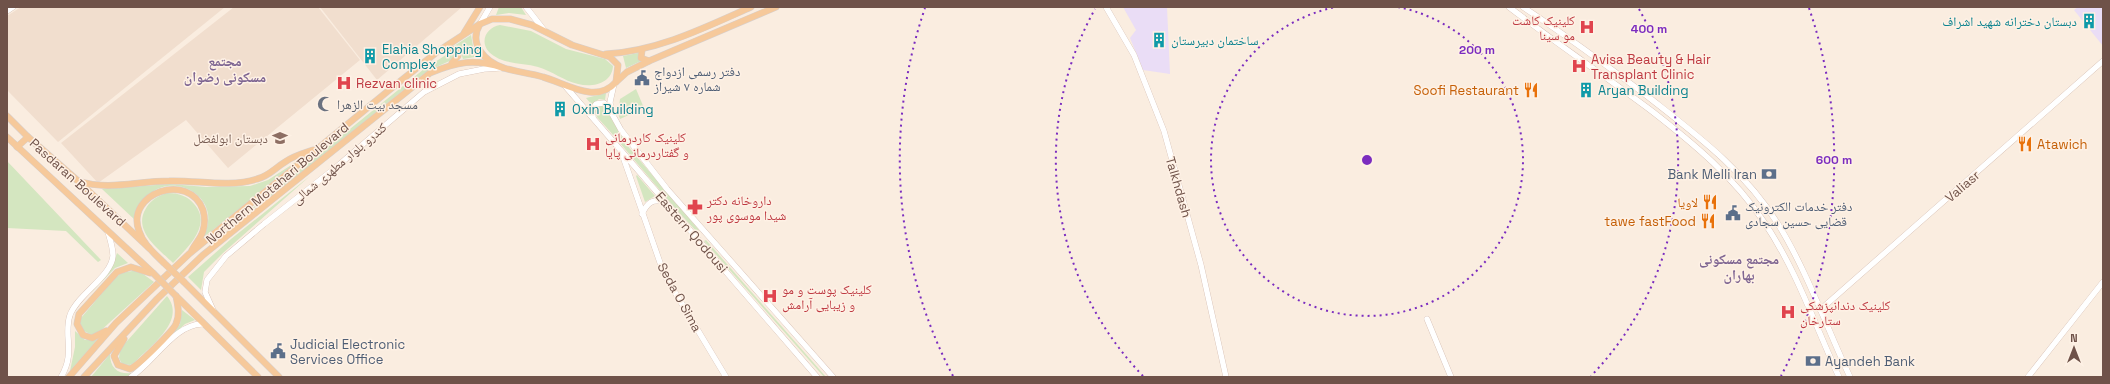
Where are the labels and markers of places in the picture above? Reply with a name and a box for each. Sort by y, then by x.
place label: کلینیک کاشت مو سینا [1512,12,1576,44]
building icon: دبستان دخترانه شهید اشراف [2080,12,2098,30]
place label: دبستان دخترانه شهید اشراف [1942,13,2077,30]
hospital icon: کلینیک کاشت مو سینا [1578,18,1596,36]
building icon: ساختمان دبیرستان [1150,31,1168,49]
place label: ساختمان دبیرستان [1171,32,1258,49]
place label: Elahia Shopping Complex [382,41,482,73]
building icon: Elahia Shopping Complex [361,47,379,65]
place label: Avisa Beauty & Hair Transplant Clinic [1591,51,1711,83]
hospital icon: Avisa Beauty & Hair Transplant Clinic [1570,57,1588,75]
place label: دفتر رسمی ازدواج شماره ۷ شیراز [653,63,740,95]
public building icon: دفتر رسمی ازدواج شماره ۷ شیراز [633,69,651,87]
hospital icon: Rezvan clinic [335,74,353,92]
place label: Rezvan clinic [356,75,437,92]
restaurant icon: Soofi Restaurant [1522,81,1540,99]
building icon: Aryan Building [1577,81,1595,99]
place label: Soofi Restaurant [1414,82,1519,99]
place label: Aryan Building [1598,82,1689,99]
mosque icon: مسجد بیت الزهرا [316,95,334,113]
place label: مسجد بیت الزهرا [337,96,418,113]
building icon: Oxin Building [551,100,569,118]
place label: Oxin Building [572,101,654,118]
school or university icon: دبستان ابولفضل [271,129,289,147]
place label: کلینیک کاردرمانی و گفتاردرمانی پایا [605,129,689,161]
place label: دبستان ابولفضل [193,130,268,147]
hospital icon: کلینیک کاردرمانی و گفتاردرمانی پایا [584,135,602,153]
restaurant icon: Atawich [2016,135,2034,153]
place label: Atawich [2037,136,2088,153]
centre of rings [1360,153,1374,167]
bank icon: Bank Melli Iran [1760,165,1778,183]
place label: Bank Melli Iran [1667,166,1757,183]
place label: داروخانه دکتر شیدا موسوی پور [706,192,786,224]
restaurant icon: لاویا [1701,193,1719,211]
place label: لاویا [1677,194,1698,211]
pharmacy icon: داروخانه دکتر شیدا موسوی پور [686,198,704,216]
place label: دفتر خدمات الکترونیک قضایی حسین سجادی [1745,198,1852,230]
public building icon: دفتر خدمات الکترونیک قضایی حسین سجادی [1724,204,1742,222]
restaurant icon: tawe fastFood [1699,212,1717,230]
place label: tawe fastFood [1604,213,1696,230]
place label: کلینیک پوست و مو و زیبایی آرامش [782,281,872,313]
hospital icon: کلینیک پوست و مو و زیبایی آرامش [761,287,779,305]
place label: کلینیک دندانپزشکی ستارخان [1800,297,1891,329]
hospital icon: کلینیک دندانپزشکی ستارخان [1779,303,1797,321]
place label: Judicial Electronic Services Office [290,336,405,368]
public building icon: Judicial Electronic Services Office [269,342,287,360]
bank icon: Ayandeh Bank [1804,352,1822,370]
place label: Ayandeh Bank [1825,353,1915,370]

